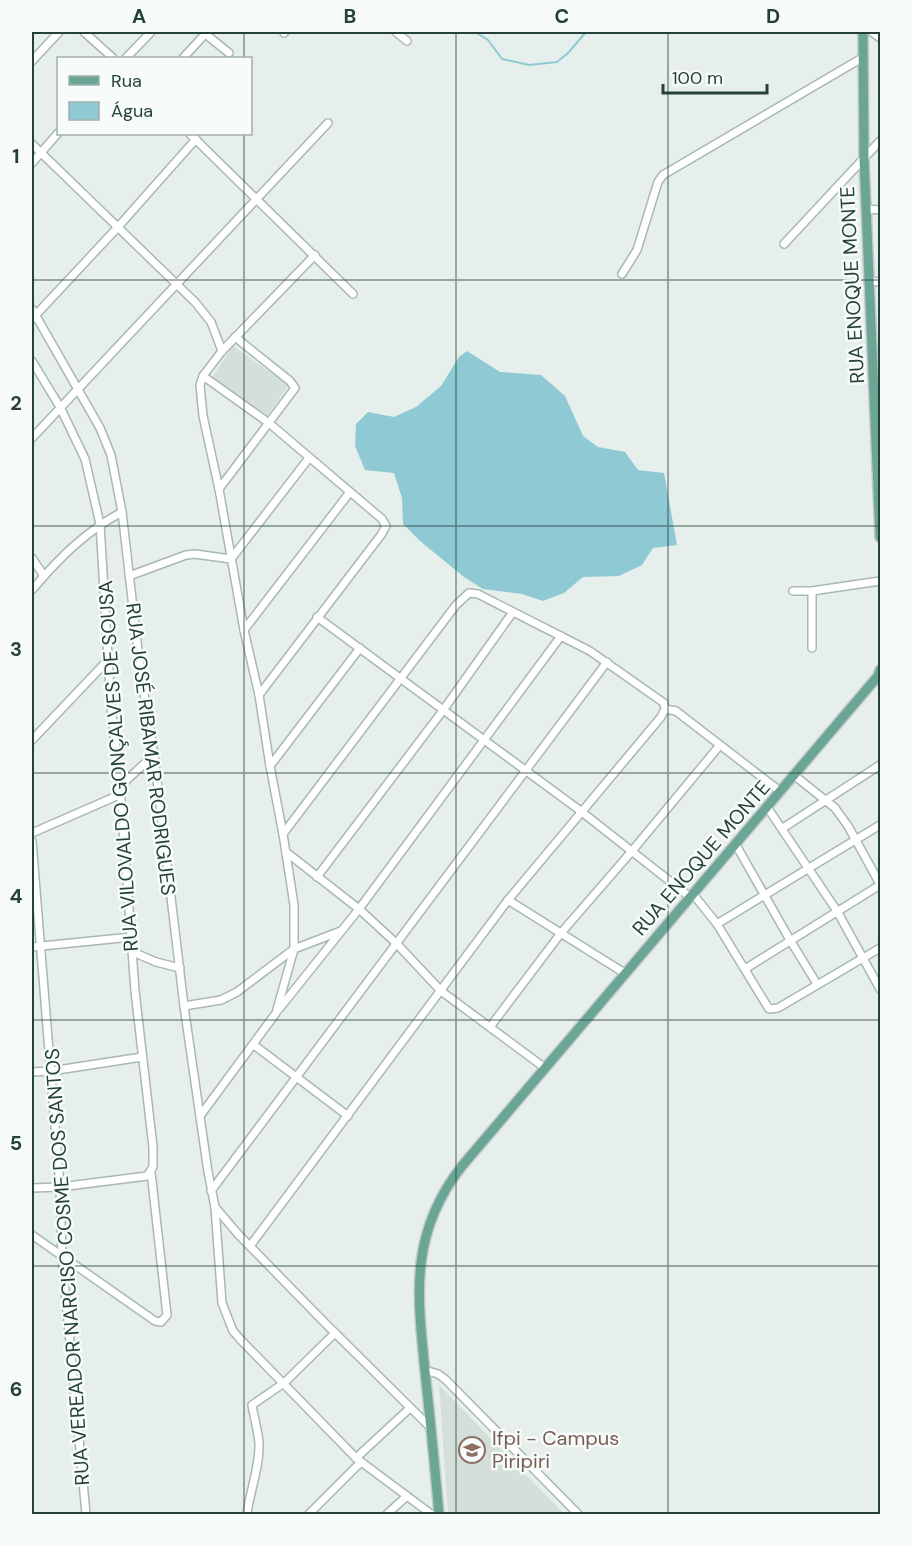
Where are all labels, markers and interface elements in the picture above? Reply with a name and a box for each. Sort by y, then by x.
text: A [132,3,146,29]
text: B [344,3,356,29]
text: C [555,3,569,29]
text: D [766,3,780,29]
legend [57,57,252,135]
scale bar [663,57,766,95]
text: 100 m [672,66,723,90]
text: Rua [111,69,142,93]
text: Água [111,99,153,123]
text: 1 [12,143,20,169]
street label: RUA ENOQUE MONTE [834,186,870,384]
text: 2 [10,390,22,416]
street label: RUA VILOVALDO GONÇALVES DE SOUSA [92,580,144,952]
street label: RUA JOSÉ RIBAMAR RODRIGUES [120,601,182,897]
text: 3 [10,636,22,662]
street label: RUA ENOQUE MONTE [626,775,776,941]
text: 4 [10,883,23,909]
street label: RUA VEREADOR NARCISO COSME DOS SANTOS [39,1047,95,1487]
text: 5 [10,1130,22,1156]
text: 6 [10,1376,22,1402]
place label: Ifpi - Campus Piripiri [492,1425,619,1474]
school or university icon: Ifpi - Campus Piripiri [457,1435,487,1465]

